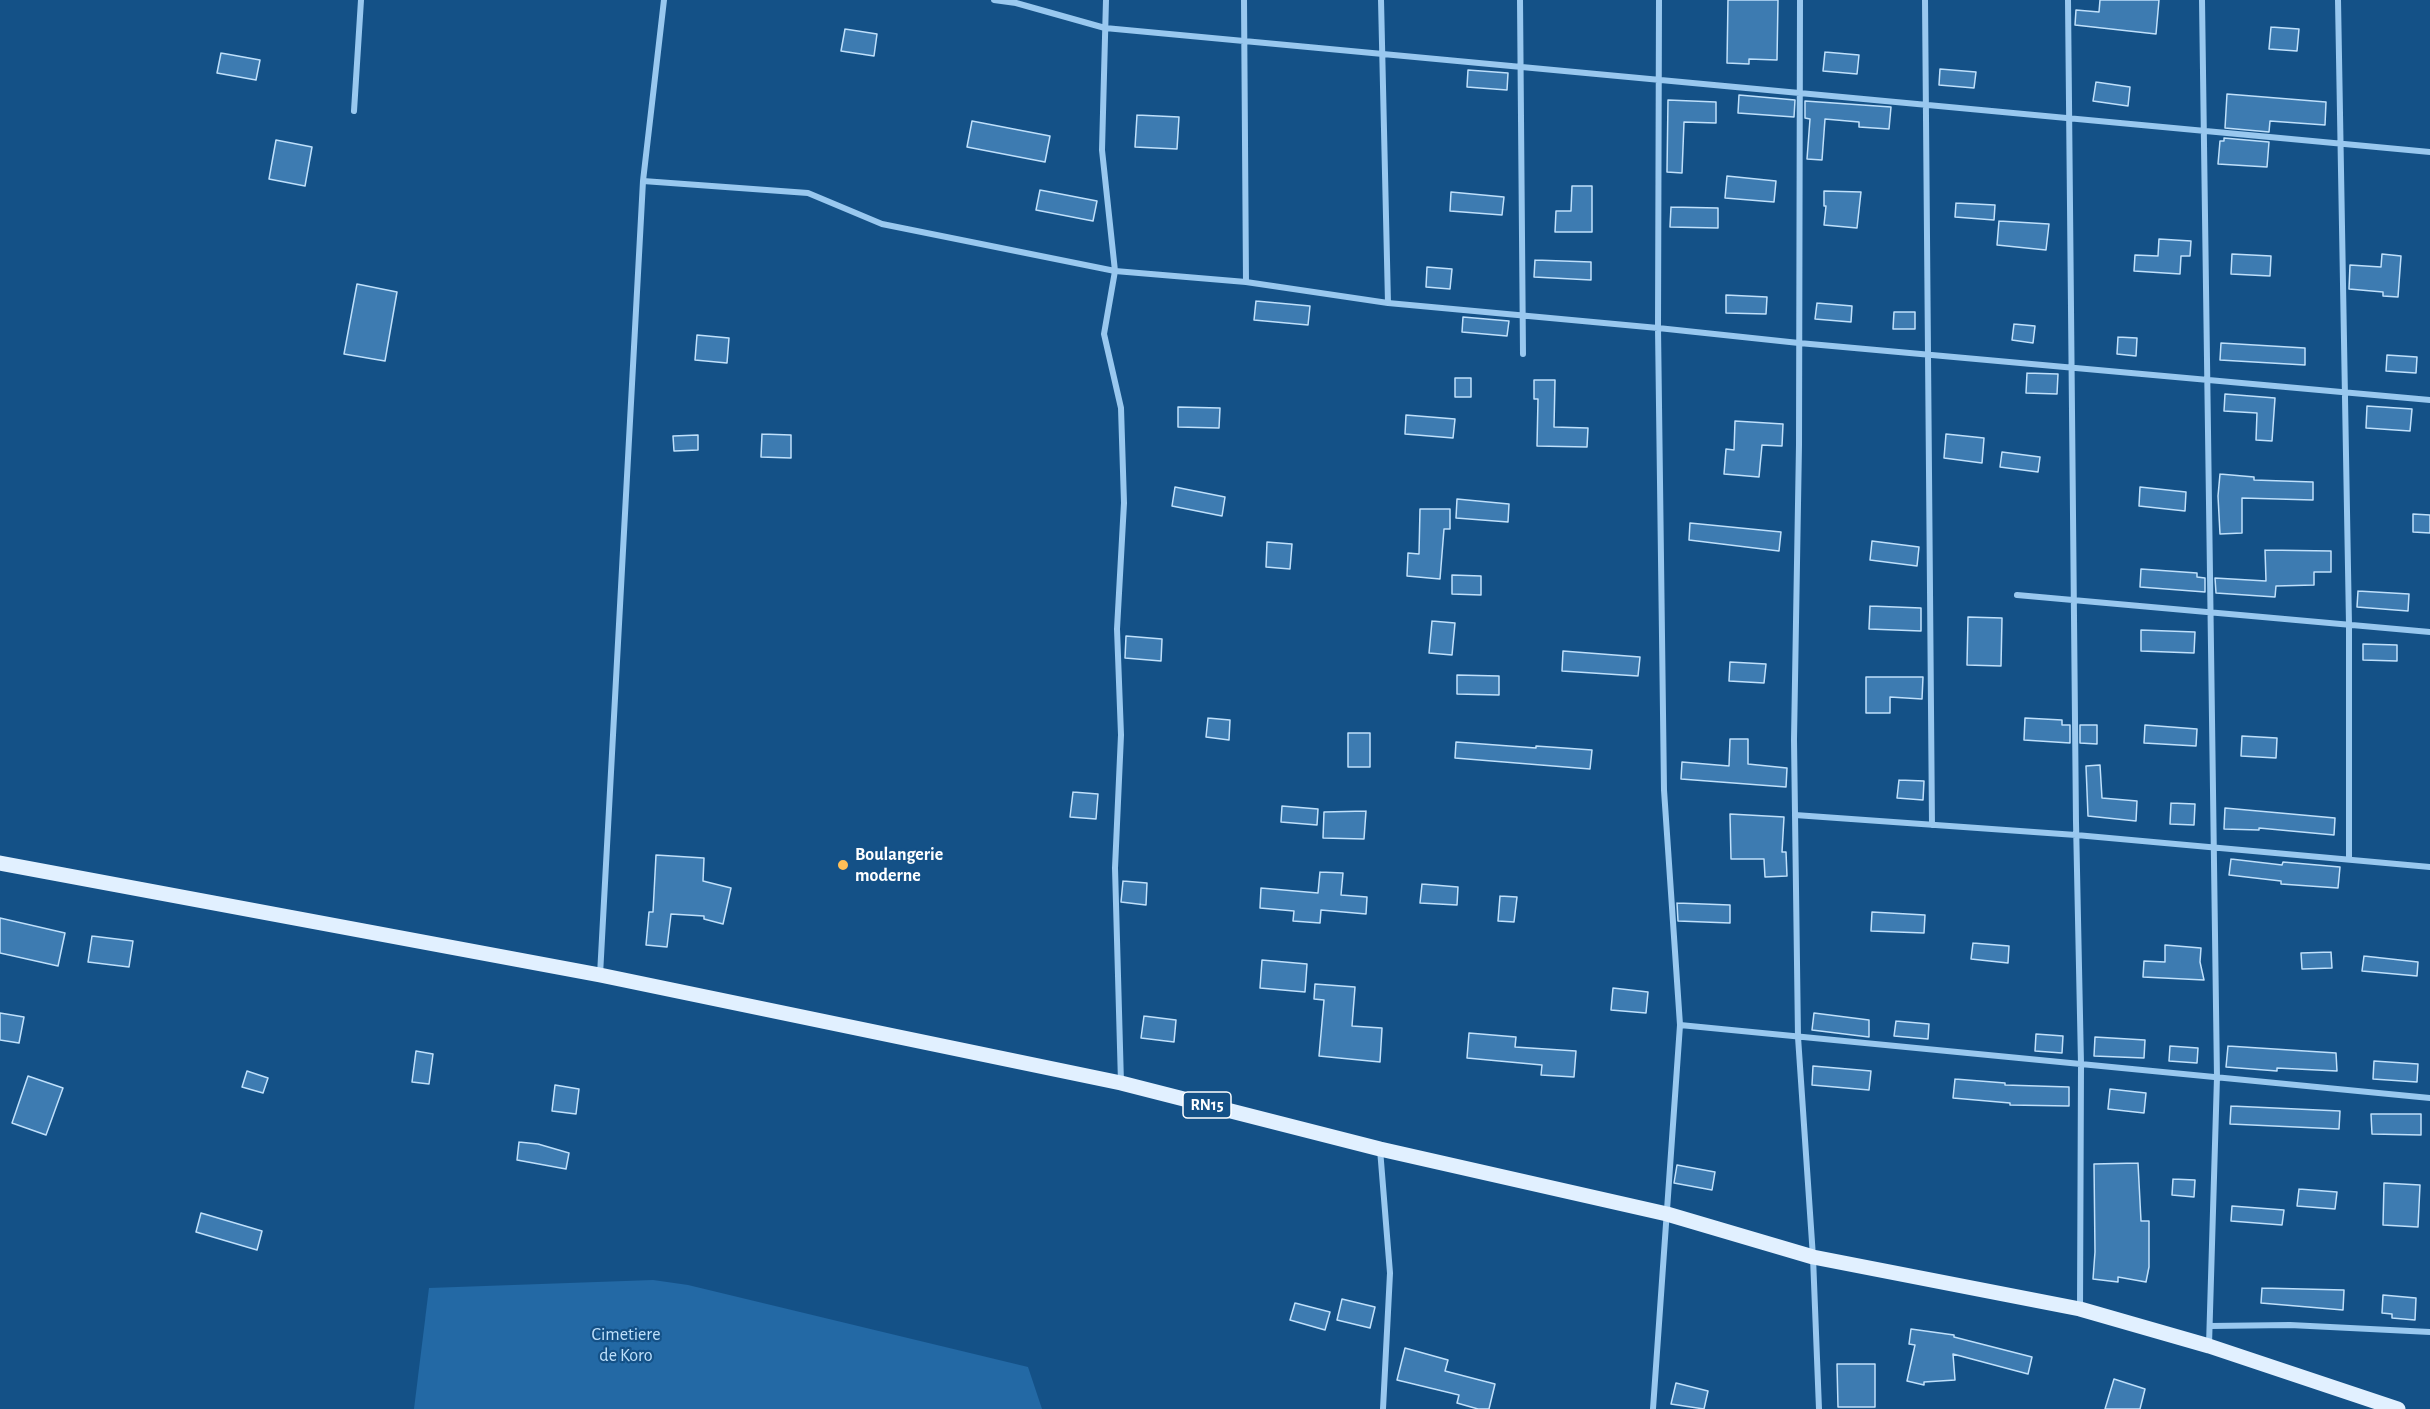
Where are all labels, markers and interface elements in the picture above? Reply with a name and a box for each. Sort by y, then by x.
place label: Boulangerie moderne [855,844,943,886]
marker: Boulangerie moderne [836,858,850,872]
road number: RN15 [1183,1092,1231,1118]
park label: Cimetiere de Koro [592,1324,660,1366]

